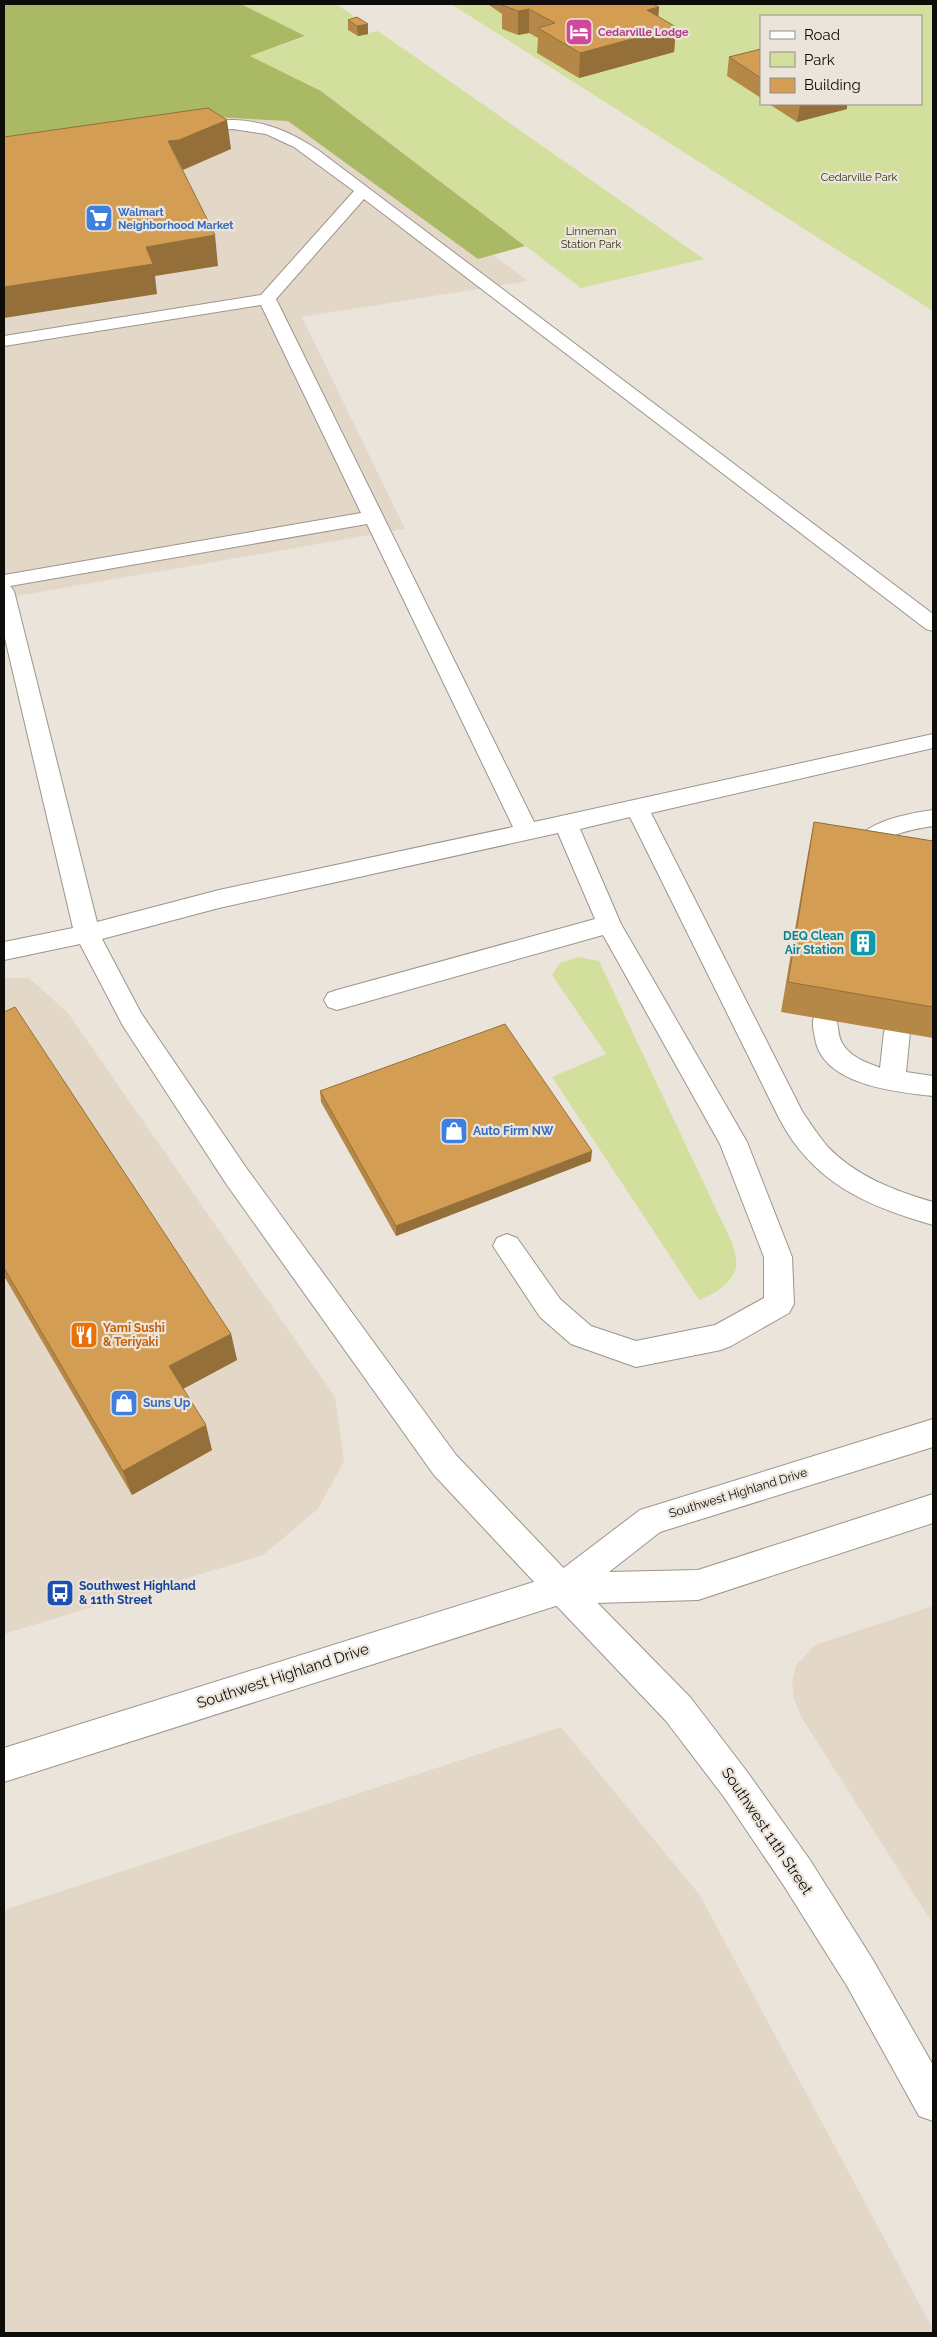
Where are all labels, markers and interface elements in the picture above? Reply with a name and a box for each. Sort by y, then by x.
legend [760,15,922,105]
hotel icon: Cedarville Lodge [564,17,594,47]
place label: Cedarville Lodge [598,26,689,39]
text: Road [804,26,840,44]
text: Park [804,51,835,69]
text: Building [804,76,861,94]
park label: Cedarville Park [821,171,897,184]
supermarket icon: Walmart Neighborhood Market [84,203,114,233]
place label: Walmart Neighborhood Market [118,206,234,232]
park label: Linneman Station Park [561,225,621,251]
building icon: DEQ Clean Air Station [848,928,878,958]
place label: DEQ Clean Air Station [783,929,844,957]
shop icon: Auto Firm NW [439,1116,469,1146]
place label: Auto Firm NW [473,1124,554,1138]
restaurant icon: Yami Sushi & Teriyaki [69,1320,99,1350]
place label: Yami Sushi & Teriyaki [103,1321,165,1349]
shop icon: Suns Up [109,1388,139,1418]
place label: Suns Up [143,1396,191,1410]
street label: Southwest Highland Drive [667,1465,809,1521]
bus stop icon: Southwest Highland & 11th Street [45,1578,75,1608]
place label: Southwest Highland & 11th Street [79,1579,196,1607]
street label: Southwest Highland Drive [195,1640,371,1712]
street label: Southwest 11th Street [718,1764,816,1898]

